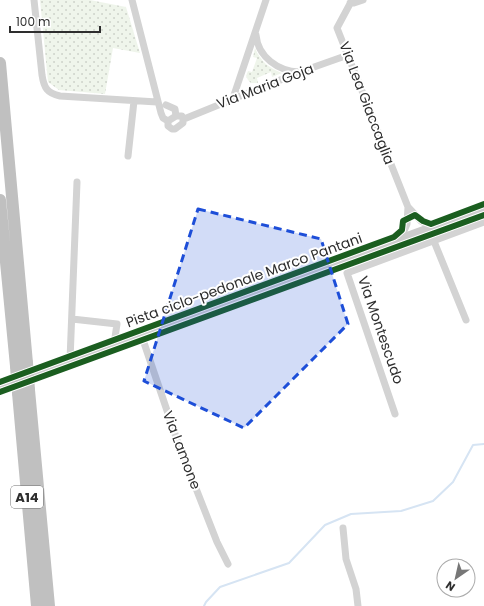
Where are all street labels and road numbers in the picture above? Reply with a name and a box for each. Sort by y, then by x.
street label: Via Lea Giaccaglia [334,39,400,167]
street label: Via Maria Goja [214,58,316,114]
street label: Pista ciclo-pedonale Marco Pantani [123,228,365,332]
street label: Via Montescudo [353,273,409,387]
street label: Via Lamone [158,408,206,492]
road number: A14 [11,486,43,508]

